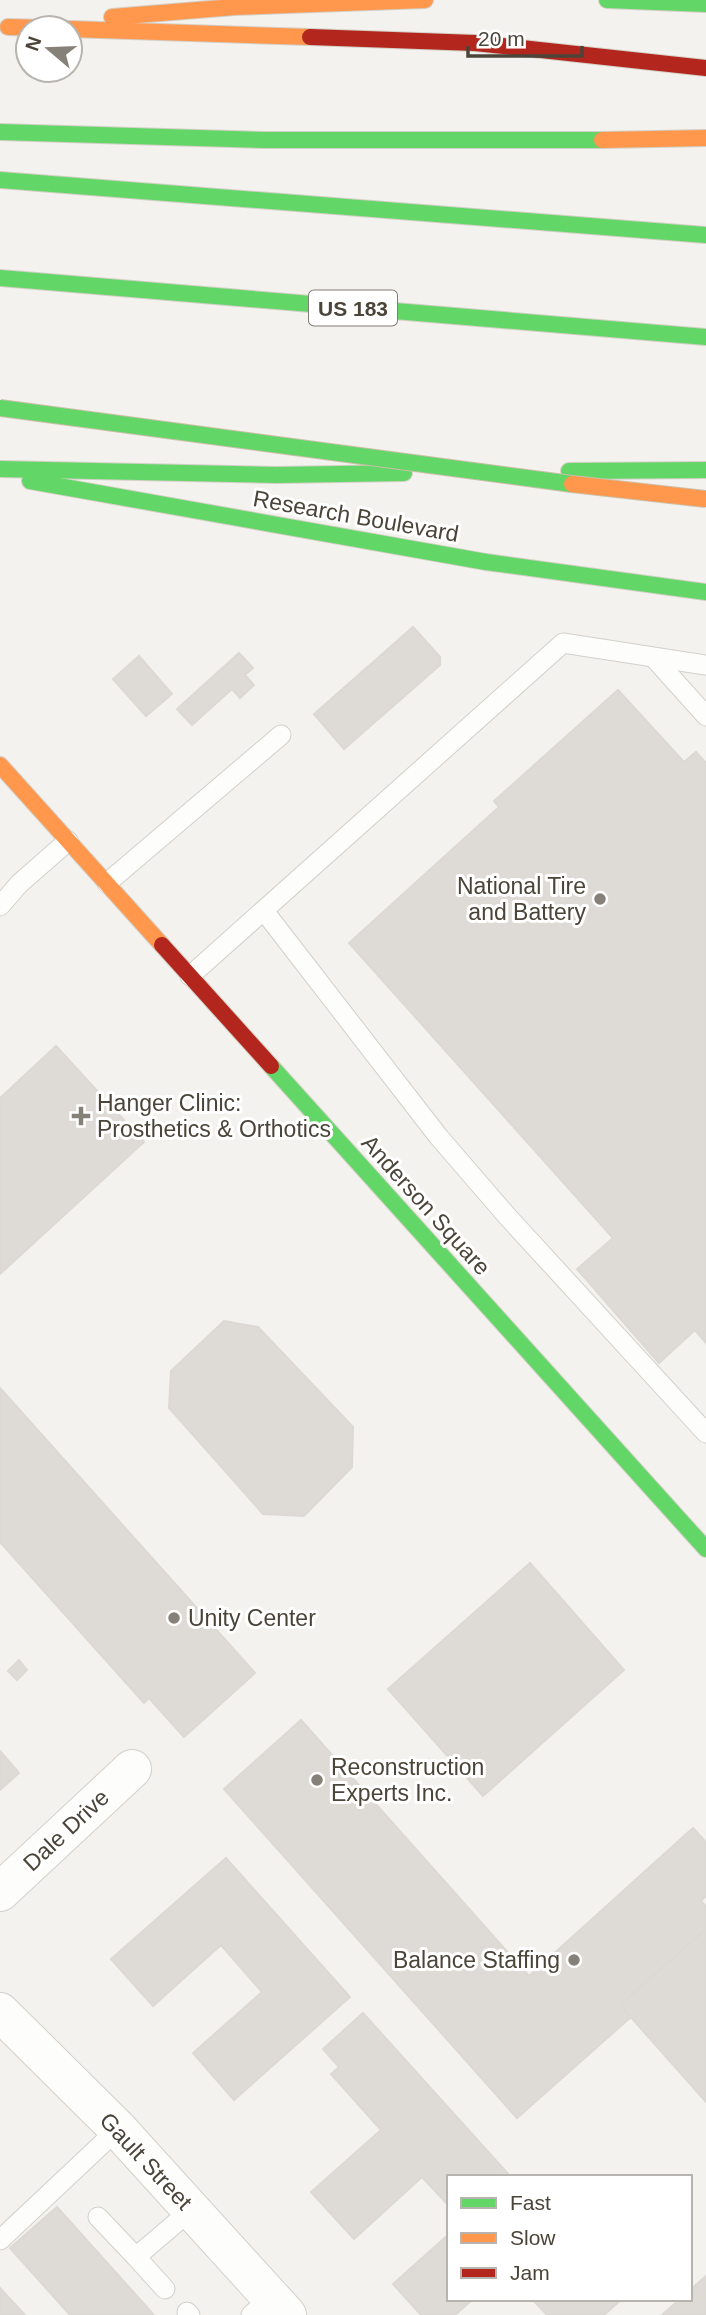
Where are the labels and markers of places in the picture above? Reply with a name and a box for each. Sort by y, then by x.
place label: National Tire and Battery [457,873,586,925]
marker: National Tire and Battery [592,891,608,907]
place label: Hanger Clinic: Prosthetics & Orthotics [97,1090,331,1142]
marker: Hanger Clinic: Prosthetics & Orthotics [71,1106,91,1126]
place label: Unity Center [188,1605,316,1631]
marker: Unity Center [166,1610,182,1626]
place label: Reconstruction Experts Inc. [331,1754,484,1806]
marker: Reconstruction Experts Inc. [309,1772,325,1788]
place label: Balance Staffing [393,1947,560,1973]
marker: Balance Staffing [566,1952,582,1968]

